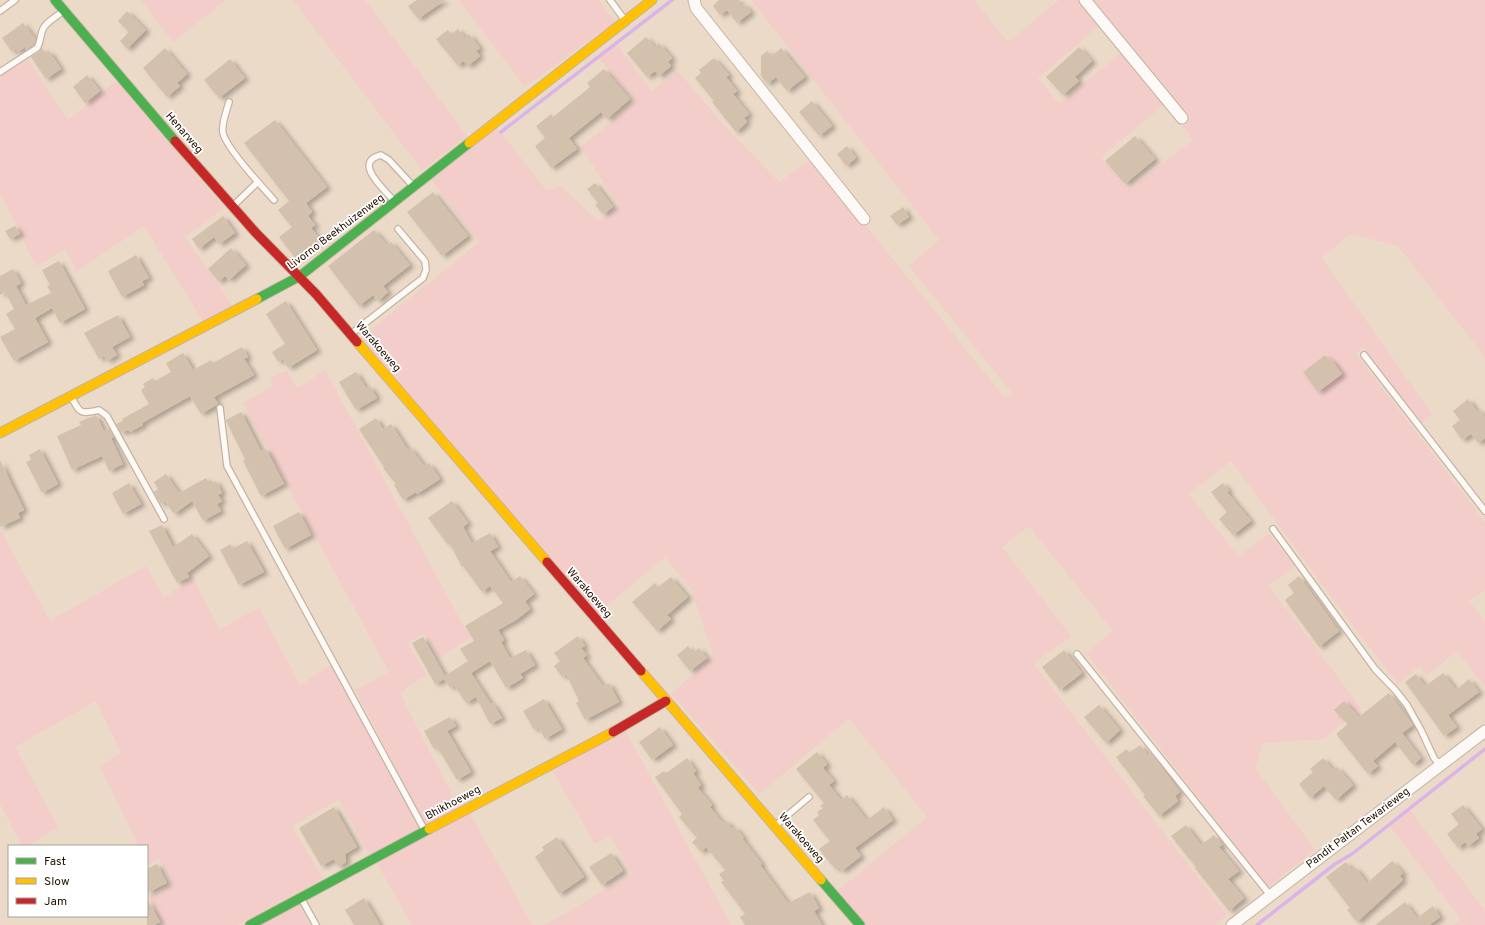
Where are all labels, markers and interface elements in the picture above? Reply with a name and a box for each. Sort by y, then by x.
street label: Henarweg [162,109,206,157]
street label: Livorno Beekhuizenweg [285,191,387,273]
street label: Warakoeweg [352,319,404,375]
street label: Warakoeweg [563,565,615,621]
street label: Bhikhoeweg [423,783,483,823]
street label: Pandit Paltan Tewarieweg [1303,784,1413,872]
street label: Warakoeweg [775,810,827,866]
legend [8,845,148,917]
text: Fast [44,854,66,870]
text: Slow [44,874,70,890]
text: Jam [44,894,67,910]

